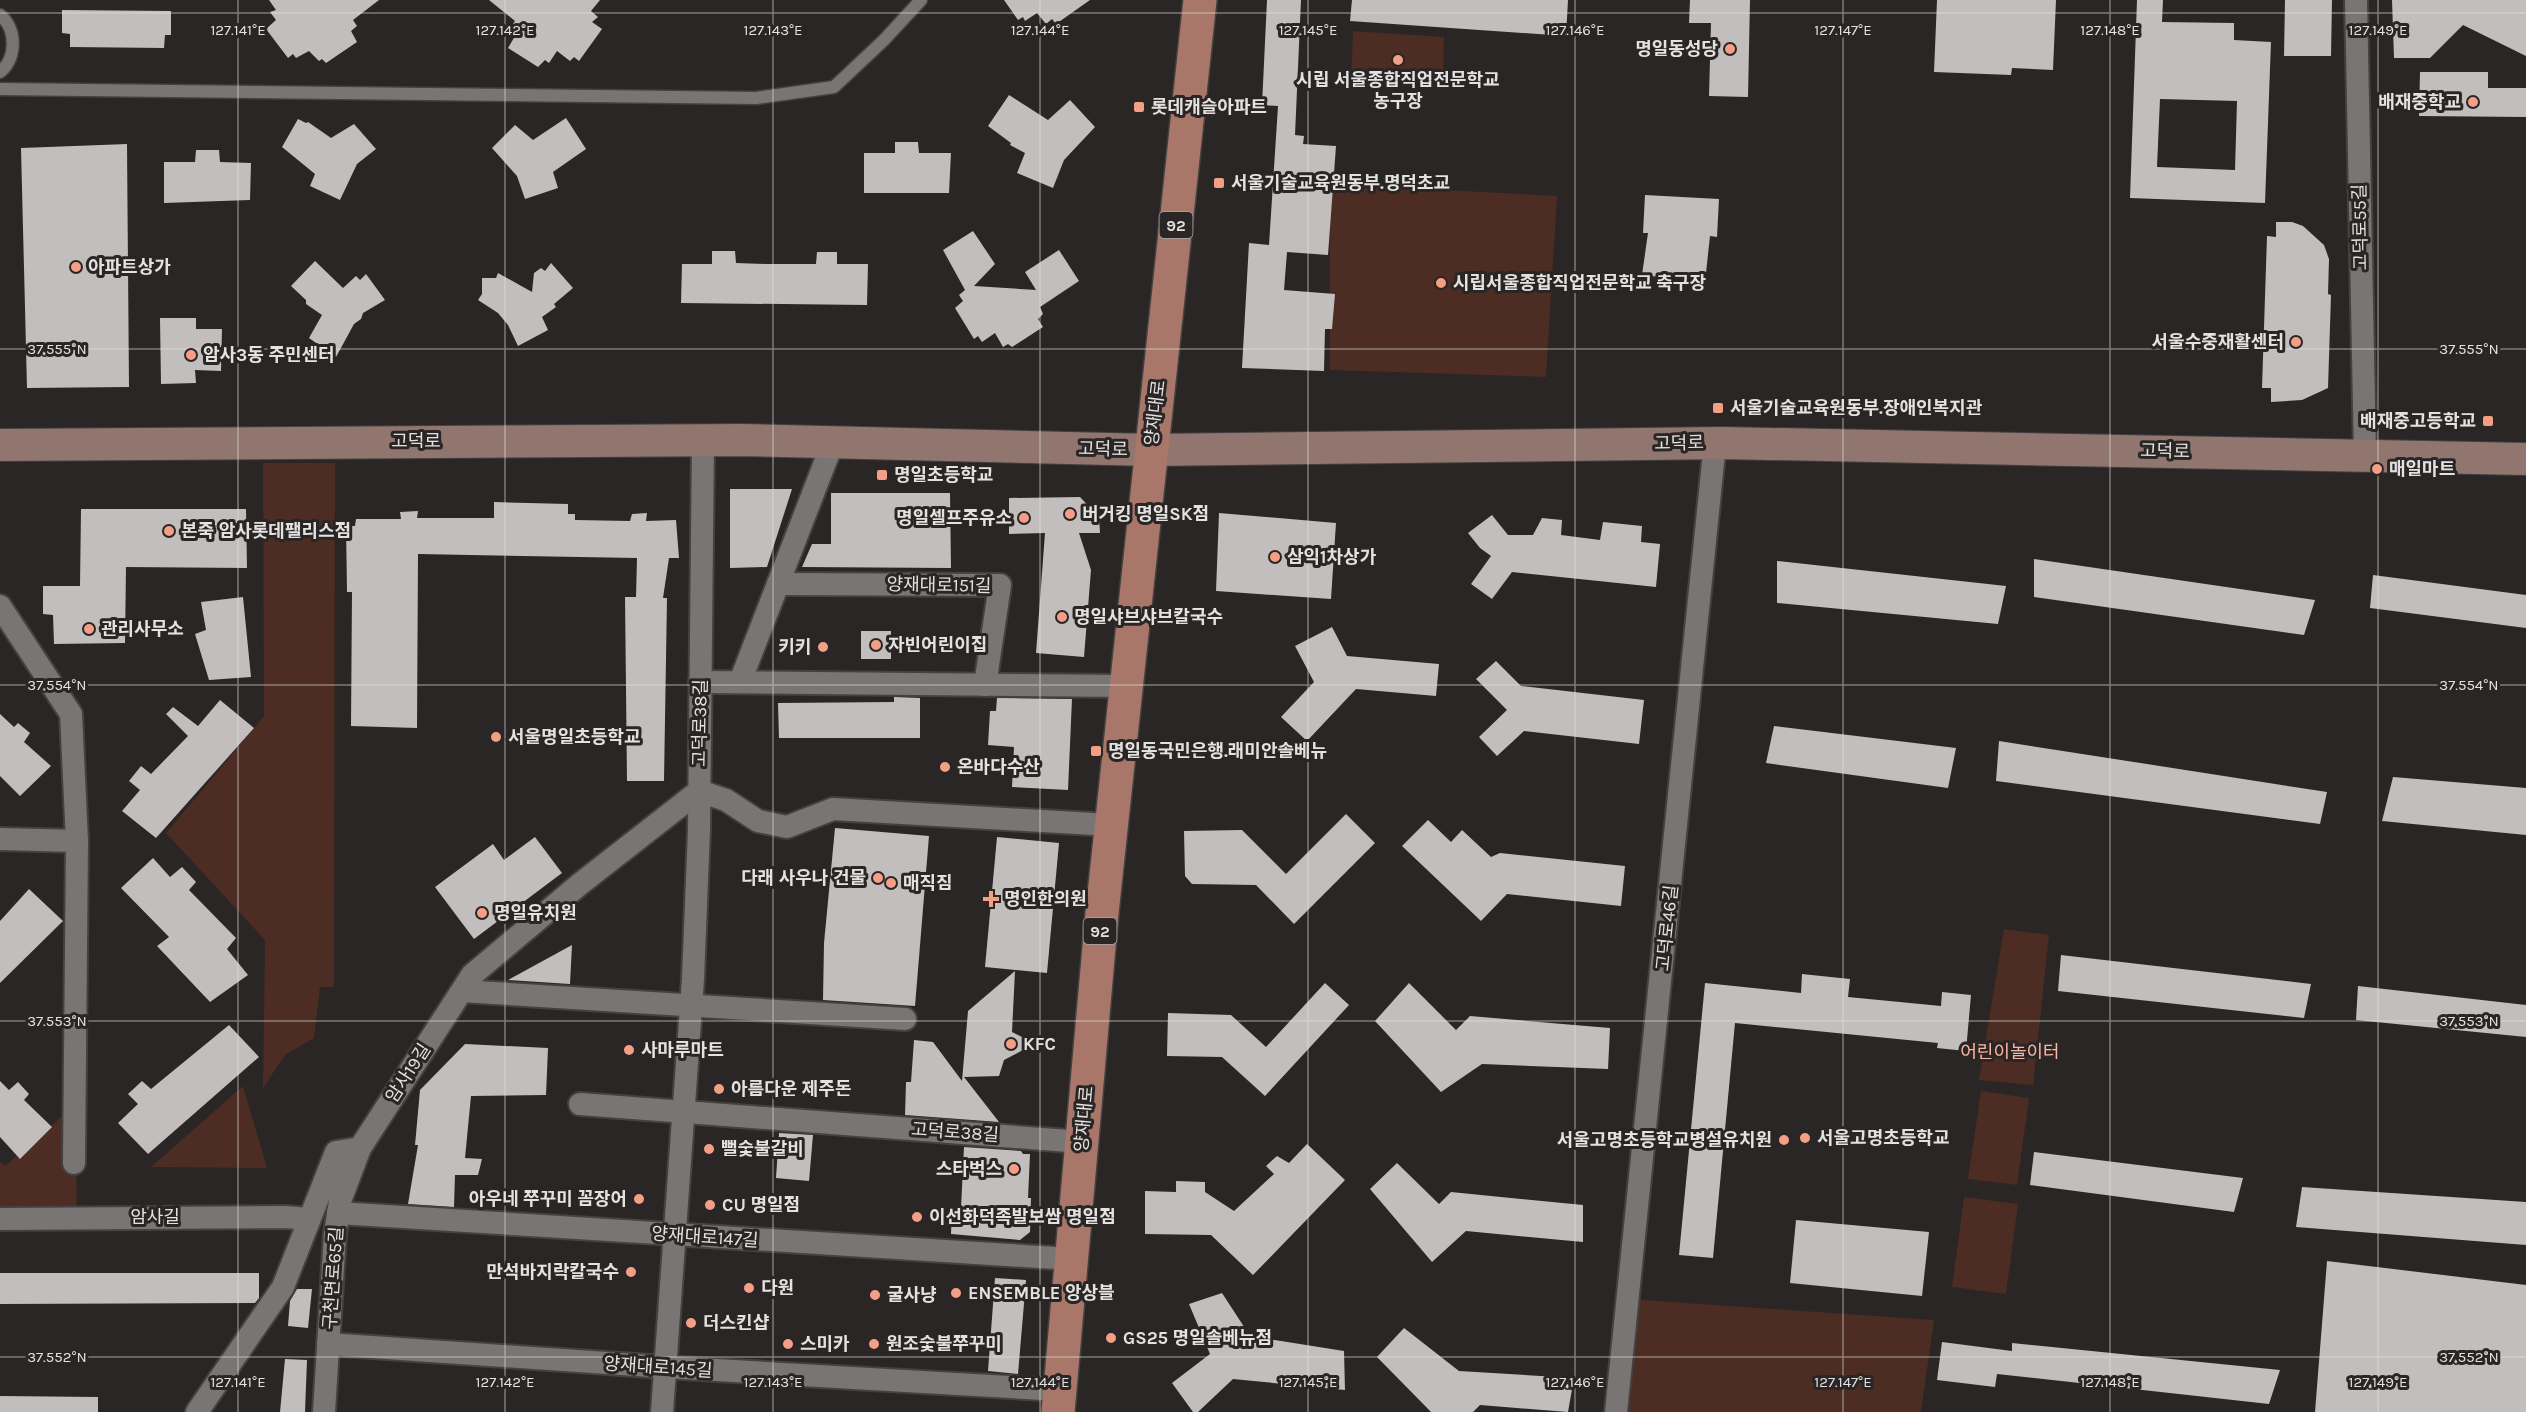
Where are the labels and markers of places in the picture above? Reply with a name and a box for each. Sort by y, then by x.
place label: 명일동성당 [1635,38,1718,60]
marker: 명일동성당 [1723,42,1737,56]
marker: 시립 서울종합직업전문학교 농구장 [1391,53,1405,67]
place label: 시립 서울종합직업전문학교 농구장 [1296,69,1500,112]
place label: 배재중학교 [2378,91,2461,113]
marker: 배재중학교 [2466,95,2480,109]
place label: 롯데캐슬아파트 [1151,96,1267,118]
marker: 롯데캐슬아파트 [1132,100,1146,114]
place label: 서울기술교육원동부.명덕초교 [1231,172,1450,194]
marker: 서울기술교육원동부.명덕초교 [1212,176,1226,190]
place label: 아파트상가 [88,256,171,278]
marker: 아파트상가 [69,260,83,274]
place label: 시립서울종합직업전문학교 축구장 [1453,272,1706,294]
marker: 시립서울종합직업전문학교 축구장 [1434,276,1448,290]
place label: 서울수중재활센터 [2152,331,2284,353]
marker: 서울수중재활센터 [2289,335,2303,349]
place label: 암사3동 주민센터 [203,344,335,366]
marker: 암사3동 주민센터 [184,348,198,362]
place label: 서울기술교육원동부.장애인복지관 [1730,397,1983,419]
marker: 서울기술교육원동부.장애인복지관 [1711,401,1725,415]
place label: 배재중고등학교 [2360,410,2476,432]
marker: 배재중고등학교 [2481,414,2495,428]
place label: 매일마트 [2389,458,2455,480]
marker: 매일마트 [2370,462,2384,476]
place label: 명일초등학교 [894,464,993,486]
marker: 명일초등학교 [875,468,889,482]
place label: 버거킹 명일SK점 [1082,503,1209,525]
place label: 명일셀프주유소 [896,507,1012,529]
marker: 버거킹 명일SK점 [1063,507,1077,521]
marker: 명일셀프주유소 [1017,511,1031,525]
place label: 본죽 암사롯데팰리스점 [181,520,351,542]
marker: 본죽 암사롯데팰리스점 [162,524,176,538]
place label: 삼익1차상가 [1287,546,1377,568]
marker: 삼익1차상가 [1268,550,1282,564]
place label: 명일샤브샤브칼국수 [1074,606,1223,628]
marker: 명일샤브샤브칼국수 [1055,610,1069,624]
place label: 관리사무소 [101,618,184,640]
marker: 관리사무소 [82,622,96,636]
place label: 자빈어린이집 [888,634,987,656]
place label: 키키 [778,636,811,658]
marker: 자빈어린이집 [869,638,883,652]
marker: 키키 [816,640,830,654]
place label: 서울명일초등학교 [508,726,640,748]
marker: 서울명일초등학교 [489,730,503,744]
place label: 명일동국민은행.래미안솔베뉴 [1108,740,1327,762]
marker: 명일동국민은행.래미안솔베뉴 [1089,744,1103,758]
place label: 온바다수산 [957,756,1040,778]
marker: 온바다수산 [938,760,952,774]
place label: 다래 사우나 건물 [741,867,866,889]
marker: 다래 사우나 건물 [871,871,885,885]
place label: 매직짐 [903,872,953,894]
marker: 매직짐 [884,876,898,890]
place label: 명인한의원 [1004,888,1087,910]
marker: 명인한의원 [982,890,1000,908]
place label: 명일유치원 [494,902,577,924]
marker: 명일유치원 [475,906,489,920]
place label: KFC [1023,1033,1056,1055]
marker: KFC [1004,1037,1018,1051]
place label: 사마루마트 [641,1039,724,1061]
marker: 사마루마트 [622,1043,636,1057]
place label: 아름다운 제주돈 [731,1078,851,1100]
marker: 아름다운 제주돈 [712,1082,726,1096]
place label: 서울고명초등학교 [1817,1127,1949,1149]
place label: 서울고명초등학교병설유치원 [1557,1129,1772,1151]
marker: 서울고명초등학교 [1798,1131,1812,1145]
marker: 서울고명초등학교병설유치원 [1777,1133,1791,1147]
place label: 뻘숯불갈비 [721,1138,804,1160]
marker: 뻘숯불갈비 [702,1142,716,1156]
place label: 스타벅스 [936,1158,1002,1180]
marker: 스타벅스 [1007,1162,1021,1176]
place label: 아우네 쭈꾸미 꼼장어 [469,1188,627,1210]
marker: 아우네 쭈꾸미 꼼장어 [632,1192,646,1206]
place label: CU 명일점 [722,1194,800,1216]
marker: CU 명일점 [703,1198,717,1212]
place label: 이선화덕족발보쌈 명일점 [929,1206,1116,1228]
marker: 이선화덕족발보쌈 명일점 [910,1210,924,1224]
place label: 만석바지락칼국수 [487,1261,619,1283]
marker: 만석바지락칼국수 [624,1265,638,1279]
place label: 다원 [761,1277,794,1299]
marker: 다원 [742,1281,756,1295]
place label: ENSEMBLE 앙상블 [968,1282,1115,1304]
place label: 굴사냥 [887,1284,937,1306]
marker: ENSEMBLE 앙상블 [949,1286,963,1300]
marker: 굴사냥 [868,1288,882,1302]
place label: 더스킨샵 [703,1312,770,1334]
marker: 더스킨샵 [684,1316,698,1330]
place label: GS25 명일솔베뉴점 [1123,1327,1272,1349]
marker: GS25 명일솔베뉴점 [1104,1331,1118,1345]
place label: 스미카 [800,1333,850,1355]
place label: 원조숯불쭈꾸미 [886,1333,1002,1355]
marker: 스미카 [781,1337,795,1351]
marker: 원조숯불쭈꾸미 [867,1337,881,1351]

